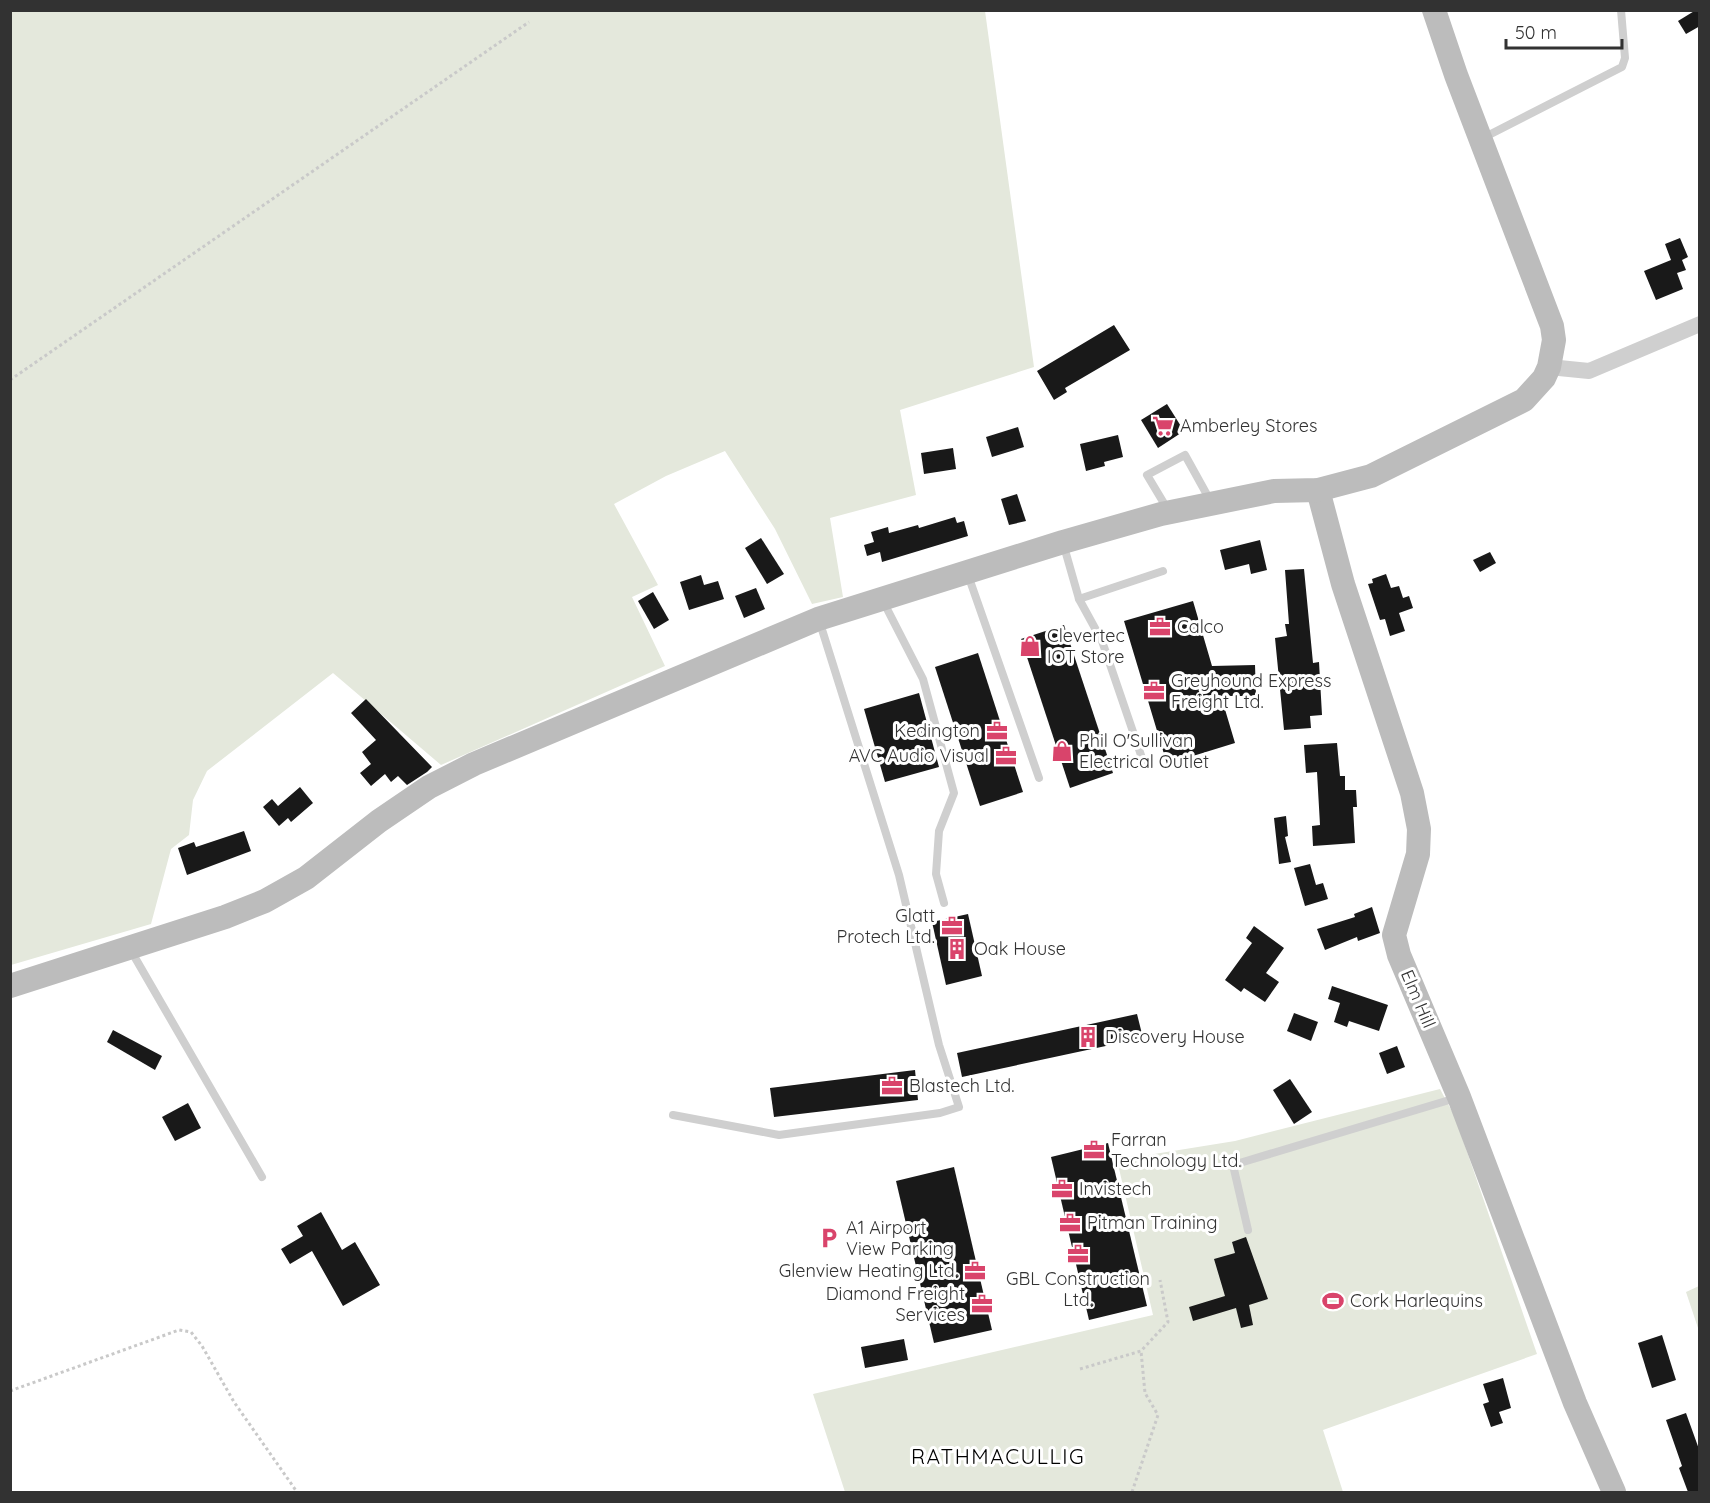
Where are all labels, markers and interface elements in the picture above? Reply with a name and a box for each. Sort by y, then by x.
scale bar [1506,12,1622,50]
text: 50 m [1515,21,1557,44]
supermarket icon: Amberley Stores [1151,414,1175,438]
place label: Amberley Stores [1180,414,1317,437]
office icon: Calco [1148,615,1172,639]
place label: Calco [1177,615,1224,638]
place label: Clevertec IOT Store [1047,624,1125,668]
shop icon: Clevertec IOT Store [1018,634,1042,658]
place label: Greyhound Express Freight Ltd. [1171,669,1331,713]
office icon: Greyhound Express Freight Ltd. [1142,679,1166,703]
place label: Kedington [894,719,980,742]
office icon: Kedington [985,719,1009,743]
place label: Phil O'Sullivan Electrical Outlet [1079,729,1209,773]
shop icon: Phil O'Sullivan Electrical Outlet [1050,739,1074,763]
place label: AVC Audio Visual [849,744,989,767]
office icon: AVC Audio Visual [994,744,1018,768]
place label: Glatt Protech Ltd. [837,904,935,948]
office icon: Glatt Protech Ltd. [940,914,964,938]
building icon: Oak House [945,937,969,961]
place label: Oak House [974,937,1066,960]
street label: Elm Hill [1396,966,1441,1031]
building icon: Discovery House [1076,1025,1100,1049]
place label: Discovery House [1105,1025,1245,1048]
office icon: Blastech Ltd. [880,1074,904,1098]
place label: Blastech Ltd. [909,1074,1014,1097]
place label: Farran Technology Ltd. [1111,1128,1242,1172]
office icon: Farran Technology Ltd. [1082,1138,1106,1162]
office icon: Invistech [1050,1177,1074,1201]
place label: Invistech [1079,1177,1151,1200]
office icon: Pitman Training [1058,1211,1082,1235]
place label: Pitman Training [1087,1211,1217,1234]
place label: A1 Airport View Parking [846,1216,954,1260]
parking icon: A1 Airport View Parking [817,1226,841,1250]
office icon: GBL Construction Ltd. [1066,1242,1090,1266]
place label: Glenview Heating Ltd. [779,1259,958,1282]
office icon: Glenview Heating Ltd. [963,1259,987,1283]
place label: GBL Construction Ltd. [1006,1267,1150,1311]
place label: Diamond Freight Services [826,1282,965,1326]
sports icon: Cork Harlequins [1321,1289,1345,1313]
place label: Cork Harlequins [1350,1289,1483,1312]
office icon: Diamond Freight Services [970,1292,994,1316]
district label: RATHMACULLIG [911,1443,1085,1469]

